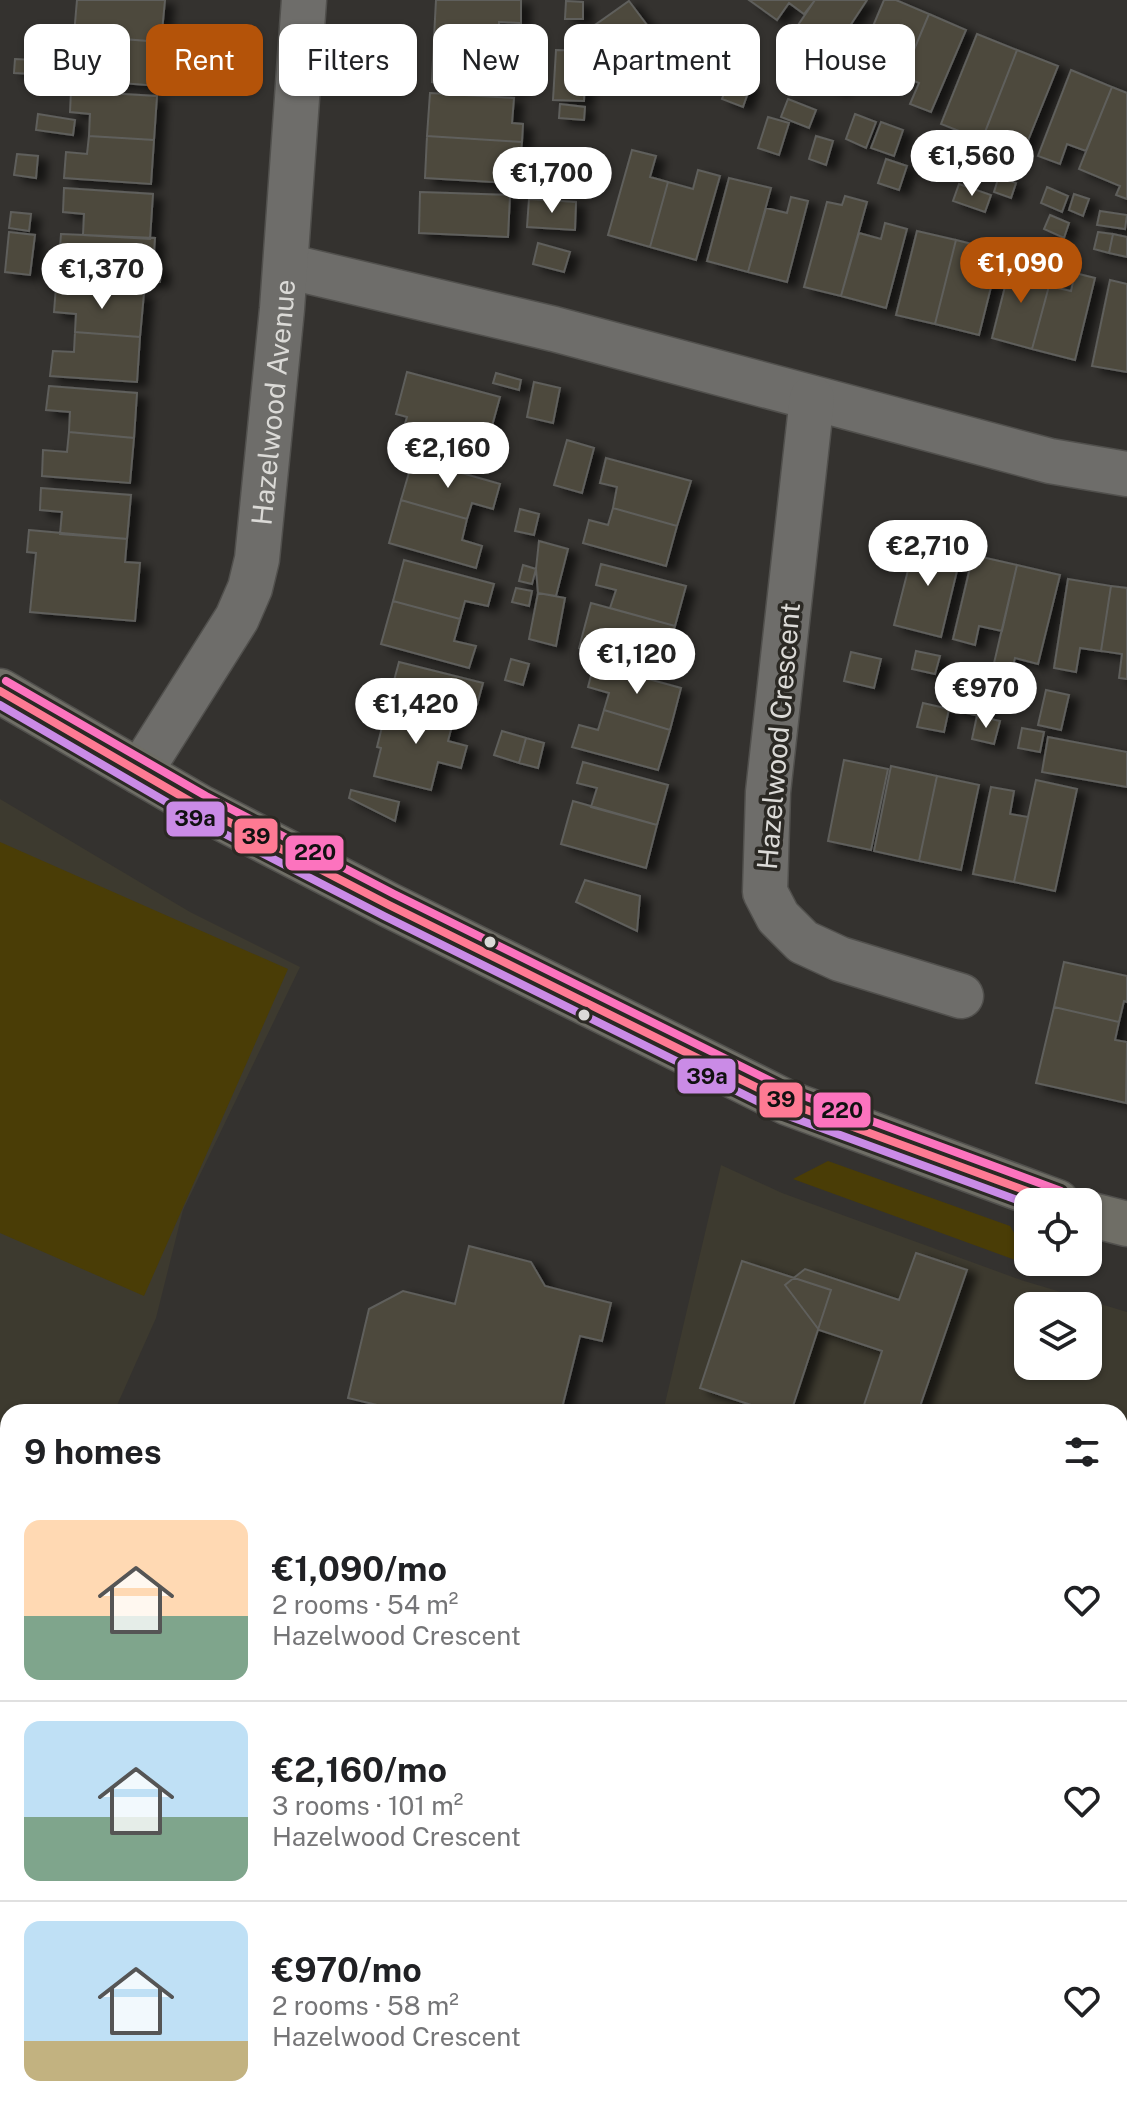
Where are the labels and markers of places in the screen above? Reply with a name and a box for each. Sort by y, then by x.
pin: €1,560 [907,130,1037,198]
pin: €1,700 [487,147,617,215]
pin: €1,090 [956,237,1086,305]
pin: €1,370 [37,243,167,311]
pin: €2,160 [383,422,513,490]
pin: €2,710 [863,520,993,588]
pin: €1,120 [572,628,702,696]
pin: €970 [939,662,1033,730]
pin: €1,420 [351,678,481,746]
unlabelled marker [482,934,498,950]
unlabelled marker [576,1007,592,1023]

